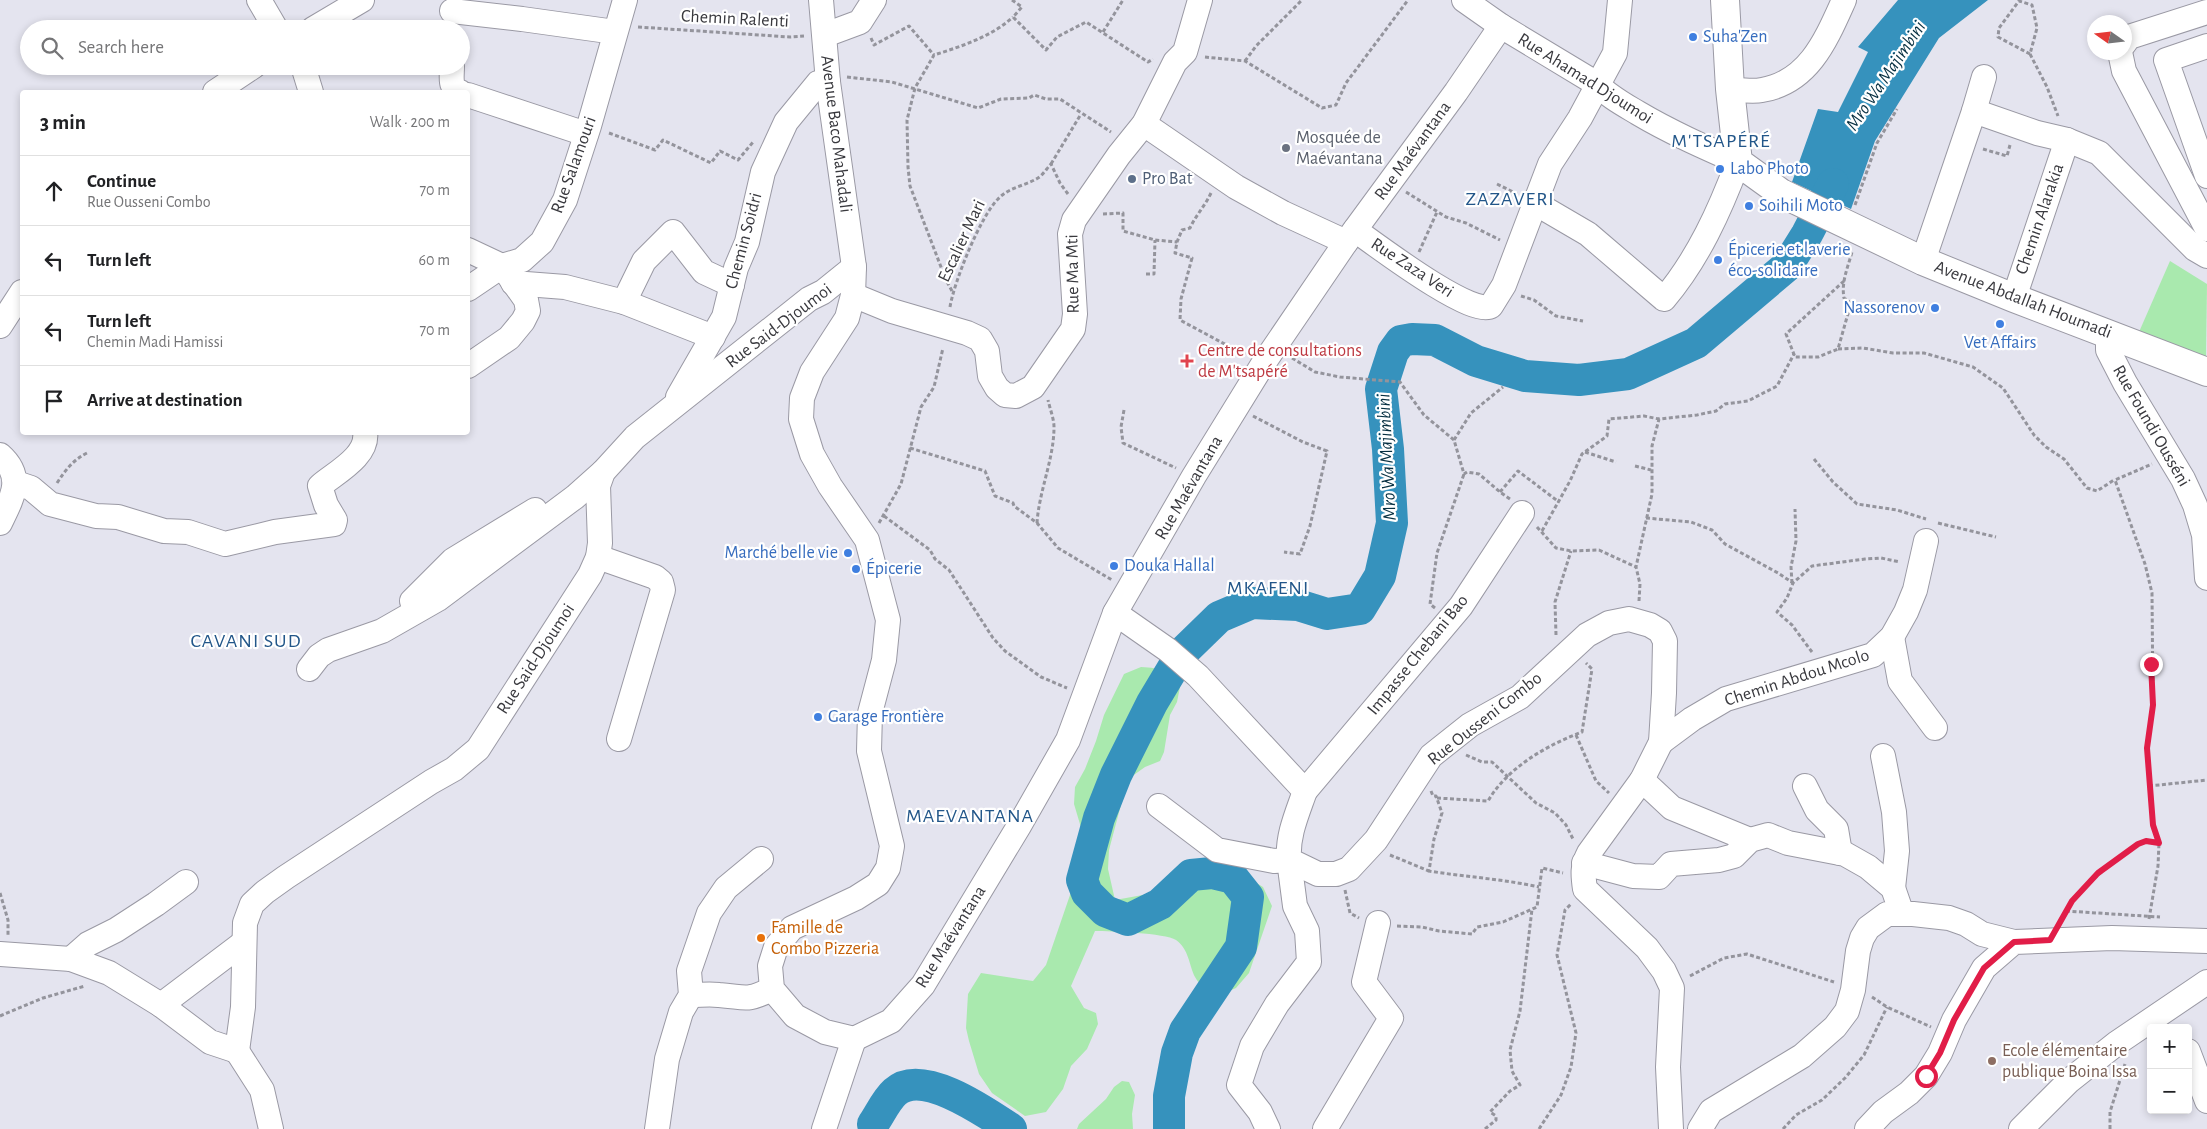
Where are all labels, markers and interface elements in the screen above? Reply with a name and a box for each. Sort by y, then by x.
street label: Chemin Ralenti [681,7,789,31]
north arrow [2087,15,2132,60]
water label: Mro Wa Majimbini [1843,18,1929,134]
search box [20,20,470,75]
place label: Suha'Zen [1703,28,1767,46]
street label: Rue Ahamad Djoumoi [1514,30,1656,128]
marker: Suha'Zen [1687,31,1699,43]
icon: search [38,34,66,62]
text: Search here [78,38,164,57]
street label: Avenue Baco Mahadali [817,54,855,214]
street label: Rue Maévantana [1371,98,1455,204]
text: 3 min [40,112,86,133]
text: Walk · 200 m [369,114,450,130]
street label: Rue Salamouri [548,114,600,216]
place label: Mosquée de Maévantana [1296,129,1383,168]
district label: M'TSAPÉRÉ [1671,130,1771,151]
marker: Mosquée de Maévantana [1280,142,1292,154]
place label: Labo Photo [1730,160,1809,178]
street label: Chemin Alarakia [2013,161,2067,277]
marker: Labo Photo [1714,163,1726,175]
place label: Pro Bat [1142,170,1193,188]
text: Continue [87,172,156,191]
marker: Pro Bat [1126,173,1138,185]
icon: ahead [40,177,68,205]
text: 70 m [419,182,450,198]
district label: ZAZAVERI [1465,189,1555,209]
street label: Chemin Soidri [723,191,765,291]
text: Rue Ousseni Combo [87,194,211,210]
street label: Escalier Mari [935,197,989,285]
place label: Soihili Moto [1759,197,1843,215]
marker: Soihili Moto [1743,200,1755,212]
street label: Rue Ma Mti [1063,234,1083,314]
street label: Rue Zaza Veri [1368,235,1456,301]
place label: Épicerie et laverie éco-solidaire [1728,238,1851,280]
icon: left [40,247,68,275]
text: Turn left [87,251,151,270]
text: 60 m [419,252,450,268]
marker: Épicerie et laverie éco-solidaire [1712,254,1724,266]
street label: Avenue Abdallah Houmadi [1932,258,2114,342]
street label: Rue Said-Djoumoi [723,280,835,372]
place label: Nassorenov [1843,299,1925,317]
marker: Nassorenov [1929,302,1941,314]
text: Turn left [87,312,151,331]
icon: left [40,317,68,345]
marker: Vet Affairs [1994,318,2006,330]
text: 70 m [419,322,450,338]
text: Chemin Madi Hamissi [87,334,223,350]
place label: Vet Affairs [1964,334,2036,352]
place label: Centre de consultations de M'tsapéré [1198,342,1362,381]
marker: Centre de consultations de M'tsapéré [1180,354,1194,368]
street label: Rue Foundi Ousséni [2109,362,2193,490]
icon: arrive [40,387,68,415]
text: Arrive at destination [87,391,243,410]
water label: Mro Wa Majimbini [1374,393,1400,521]
street label: Rue Maévantana [1152,433,1226,543]
place label: Marché belle vie [725,544,838,562]
marker: Marché belle vie [842,547,854,559]
place label: Épicerie [866,557,922,578]
place label: Douka Hallal [1124,557,1215,575]
marker: Douka Hallal [1108,560,1120,572]
marker: Épicerie [850,563,862,575]
district label: MKAFENI [1227,578,1309,598]
street label: Impasse Chebani Bao [1364,591,1472,719]
street label: Rue Said-Djoumoi [494,601,578,717]
district label: CAVANI SUD [190,631,302,651]
street label: Chemin Abdou Mcolo [1722,646,1872,710]
route end [2140,653,2163,676]
street label: Rue Ousseni Combo [1425,669,1545,769]
place label: Garage Frontière [828,708,944,726]
marker: Garage Frontière [812,711,824,723]
district label: MAEVANTANA [906,806,1034,826]
street label: Rue Maévantana [912,883,990,991]
place label: Famille de Combo Pizzeria [771,919,879,958]
marker: Famille de Combo Pizzeria [755,932,767,944]
map controls [2147,1024,2192,1114]
button: + [2147,1024,2192,1069]
place label: Ecole élémentaire publique Boina Issa [2002,1042,2137,1081]
marker: Ecole élémentaire publique Boina Issa [1986,1055,1998,1067]
route start [1915,1065,1938,1088]
button: − [2147,1069,2192,1114]

